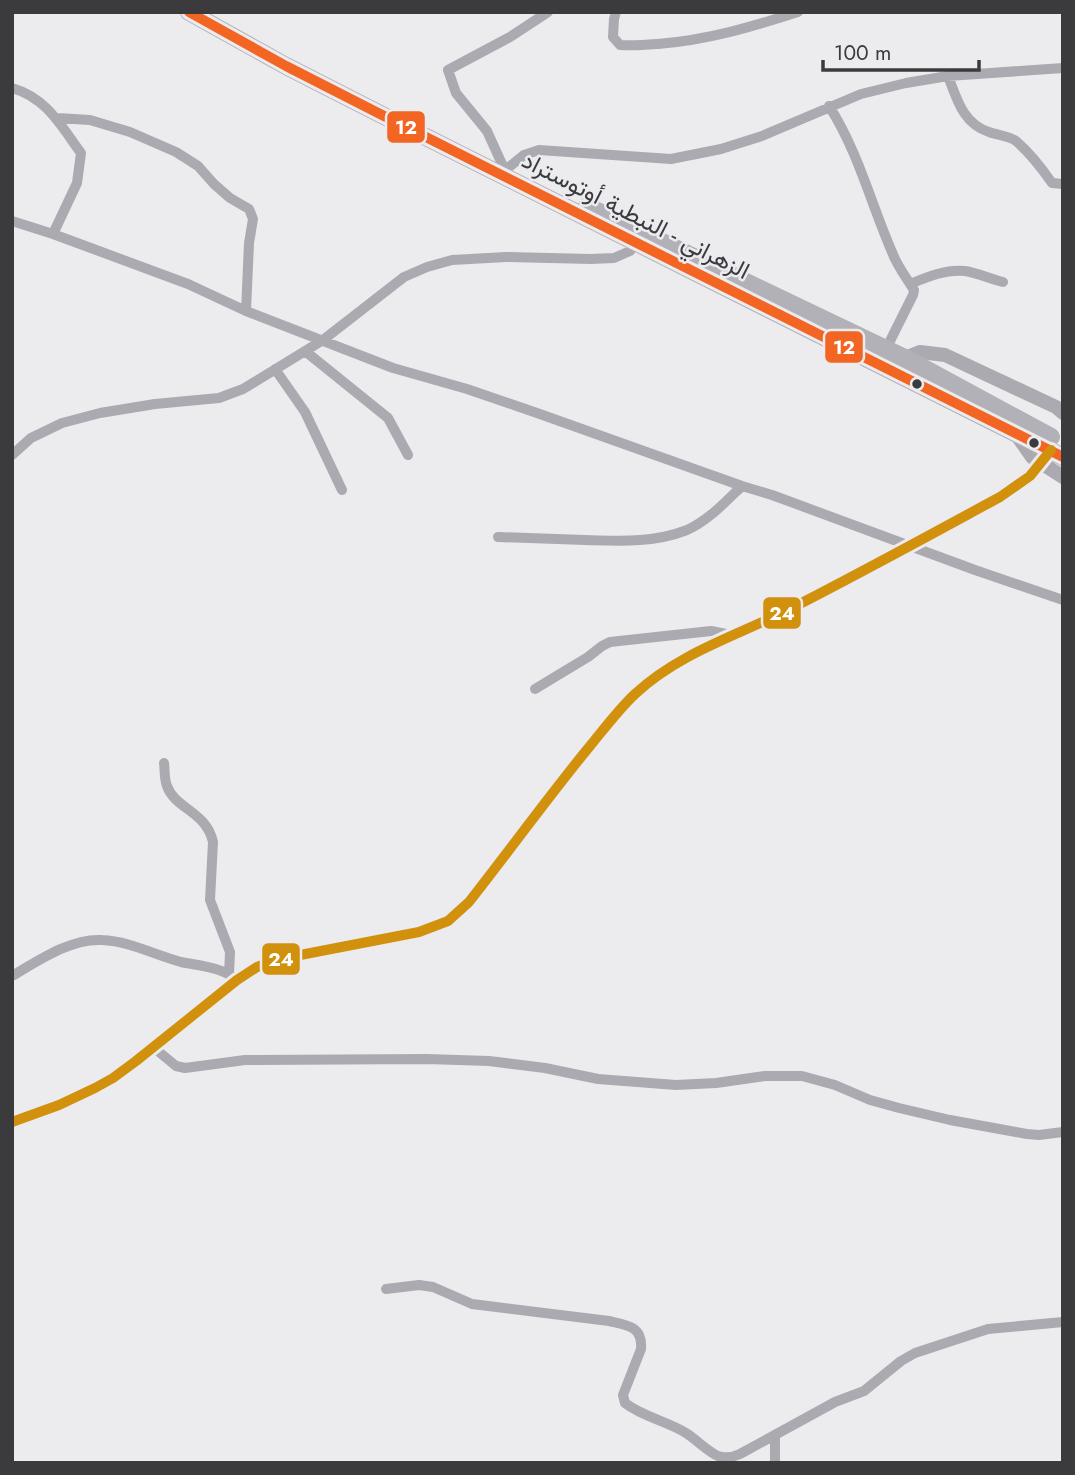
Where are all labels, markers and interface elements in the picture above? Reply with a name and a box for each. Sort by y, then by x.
scale bar [823,28,979,72]
text: 100 m [834,38,891,68]
line badge: 12 [386,110,426,144]
text: 12 [395,114,417,141]
street label: الزهراني - النبطية أوتوستراد [515,142,756,289]
line badge: 12 [824,330,864,364]
text: 12 [833,334,855,361]
unlabelled marker [910,377,924,391]
unlabelled marker [1027,436,1041,450]
line badge: 24 [762,596,802,630]
text: 24 [769,600,795,627]
line badge: 24 [261,942,301,976]
text: 24 [268,946,294,973]

